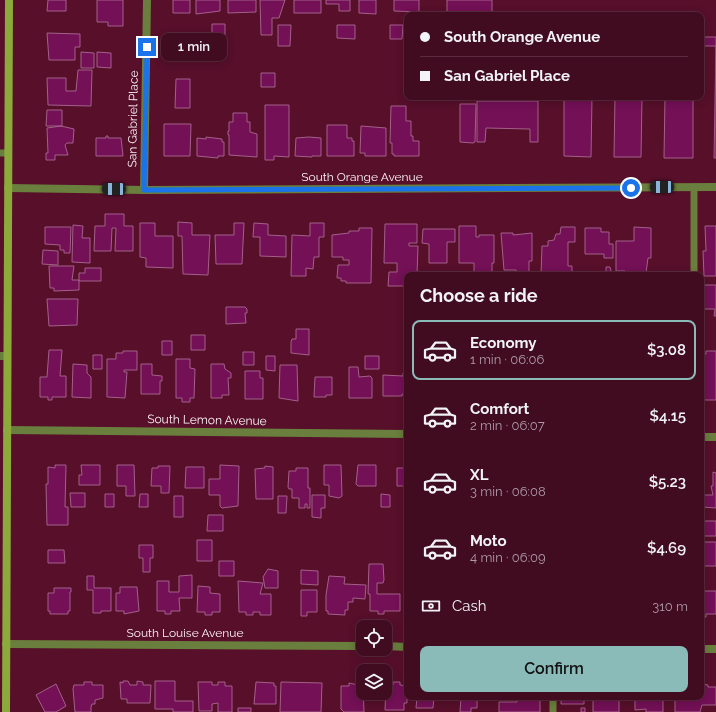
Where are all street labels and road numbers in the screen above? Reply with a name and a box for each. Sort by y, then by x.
street label: San Gabriel Place [125,70,141,168]
street label: South Orange Avenue [301,170,423,184]
street label: South Lemon Avenue [147,412,267,428]
street label: South Louise Avenue [126,626,244,640]

